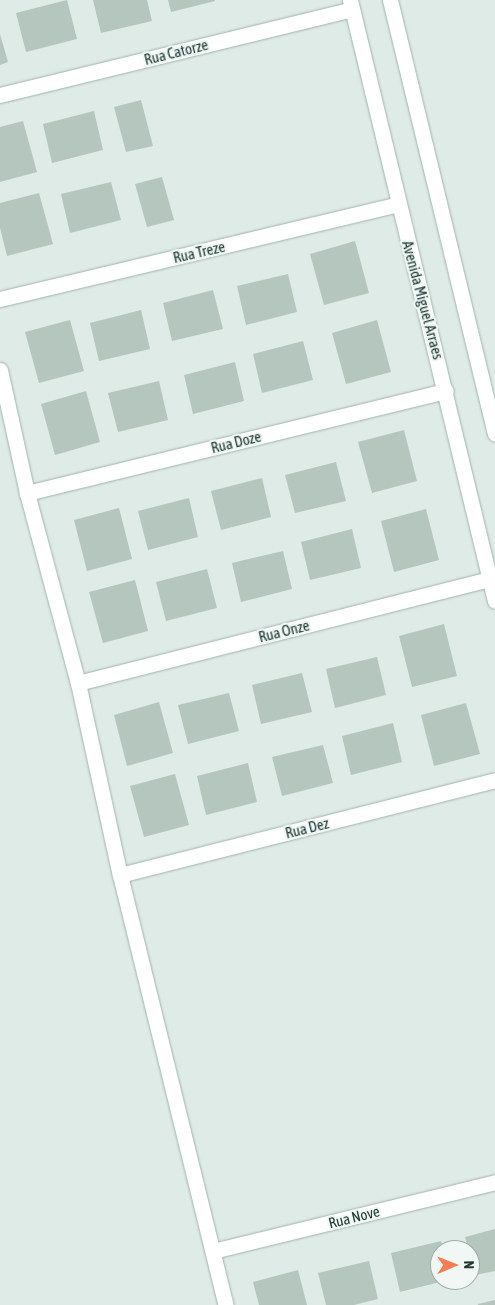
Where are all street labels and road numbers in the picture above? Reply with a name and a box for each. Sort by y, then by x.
street label: Rua Catorze [142,35,210,69]
street label: Rua Treze [171,237,227,267]
street label: Avenida Miguel Arraes [399,239,447,361]
street label: Rua Doze [209,427,263,457]
street label: Rua Onze [257,616,311,646]
street label: Rua Dez [283,814,331,842]
street label: Rua Nove [326,1202,382,1232]

